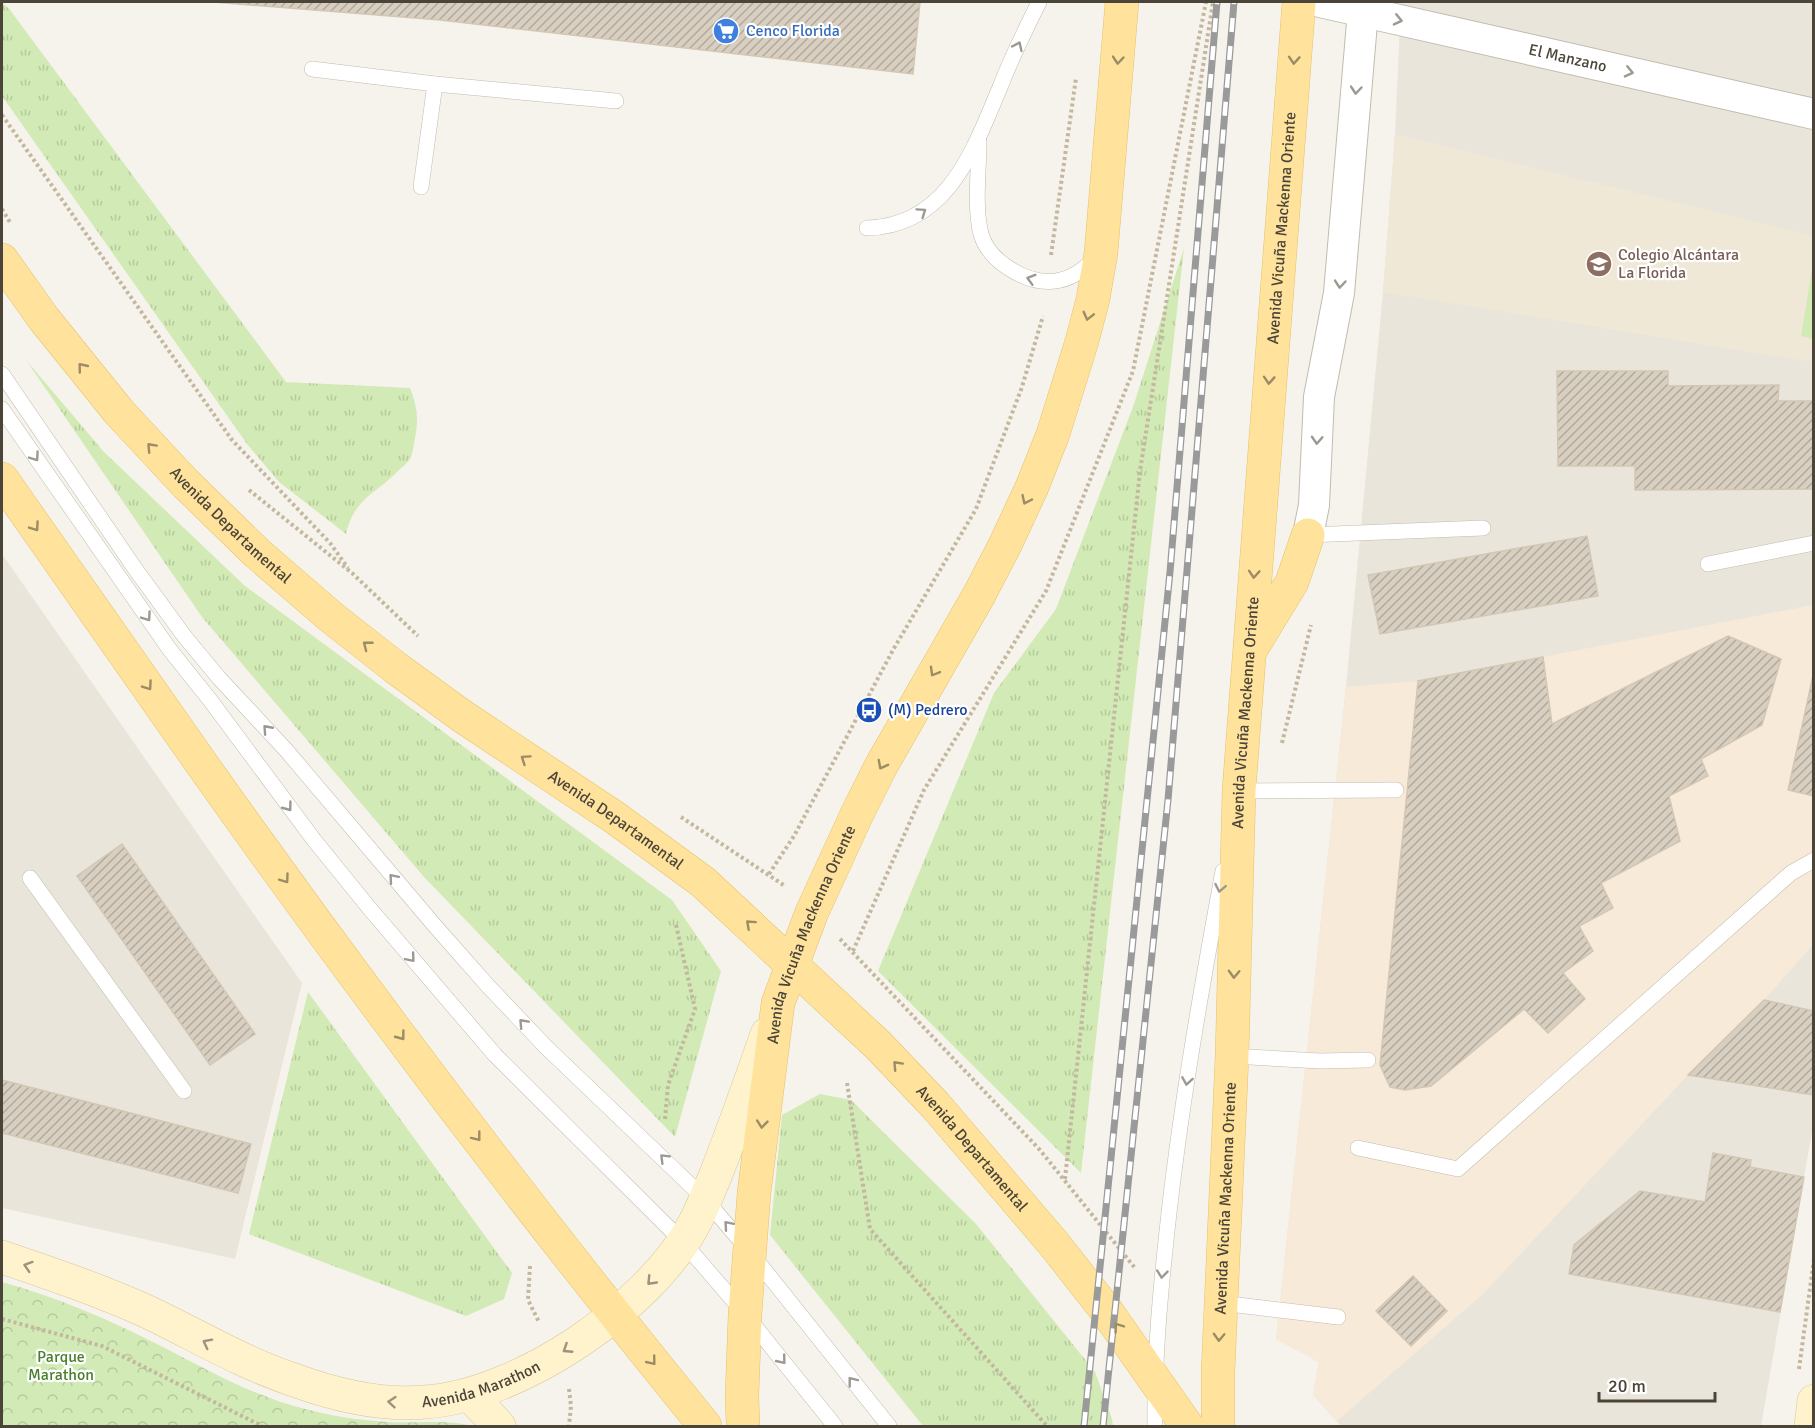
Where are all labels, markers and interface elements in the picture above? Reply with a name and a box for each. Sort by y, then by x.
one-way arrow [1392,12,1402,25]
supermarket icon: Cenco Florida [711,16,741,46]
place label: Cenco Florida [746,21,840,41]
street label: El Manzano [1527,40,1609,77]
one-way arrow [1011,41,1023,52]
one-way arrow [1111,55,1124,64]
one-way arrow [1288,55,1301,64]
one-way arrow [1624,64,1634,77]
one-way arrow [1350,86,1363,95]
street label: Avenida Vicuña Mackenna Oriente [1263,111,1301,345]
one-way arrow [915,208,926,219]
place label: Colegio Alcántara La Florida [1618,245,1739,283]
school or university icon: Colegio Alcántara La Florida [1584,249,1614,279]
one-way arrow [1026,274,1037,286]
one-way arrow [1334,280,1347,289]
one-way arrow [1083,311,1096,321]
one-way arrow [78,363,89,374]
one-way arrow [1263,375,1276,384]
one-way arrow [1310,435,1323,444]
one-way arrow [148,443,159,454]
one-way arrow [28,450,39,461]
street label: Avenida Departamental [165,463,296,588]
one-way arrow [1022,494,1034,505]
one-way arrow [28,520,39,531]
one-way arrow [1248,570,1261,579]
street label: Avenida Vicuña Mackenna Oriente [1228,596,1264,829]
one-way arrow [140,610,151,621]
one-way arrow [363,641,374,652]
one-way arrow [930,666,941,676]
one-way arrow [141,679,152,690]
bus stop icon: (M) Pedrero [854,695,884,725]
place label: (M) Pedrero [888,700,968,720]
one-way arrow [263,725,274,736]
one-way arrow [521,755,532,766]
one-way arrow [878,758,889,769]
street label: Avenida Departamental [544,766,688,875]
one-way arrow [281,800,292,811]
street label: Avenida Vicuña Mackenna Oriente [763,822,860,1045]
one-way arrow [278,872,289,883]
one-way arrow [389,874,400,885]
one-way arrow [1214,883,1227,893]
one-way arrow [746,920,756,931]
one-way arrow [404,951,415,962]
one-way arrow [1227,970,1240,979]
one-way arrow [520,1019,531,1030]
one-way arrow [394,1030,405,1041]
one-way arrow [894,1062,905,1073]
one-way arrow [1181,1075,1194,1085]
street label: Avenida Departamental [912,1081,1032,1216]
street label: Avenida Vicuña Mackenna Oriente [1211,1081,1241,1315]
one-way arrow [756,1119,769,1128]
one-way arrow [470,1130,481,1141]
one-way arrow [660,1155,671,1166]
one-way arrow [724,1221,735,1232]
one-way arrow [23,1261,34,1273]
one-way arrow [1156,1269,1169,1279]
one-way arrow [647,1274,658,1284]
one-way arrow [1114,1322,1125,1333]
one-way arrow [1213,1332,1226,1341]
one-way arrow [203,1339,213,1350]
one-way arrow [563,1341,573,1353]
park label: Parque Marathon [28,1347,94,1385]
one-way arrow [774,1353,785,1364]
one-way arrow [644,1354,655,1365]
street label: Avenida Marathon [421,1356,544,1412]
scale bar [1599,1365,1714,1403]
text: 20 m [1608,1375,1646,1397]
one-way arrow [849,1376,860,1387]
one-way arrow [387,1396,396,1409]

